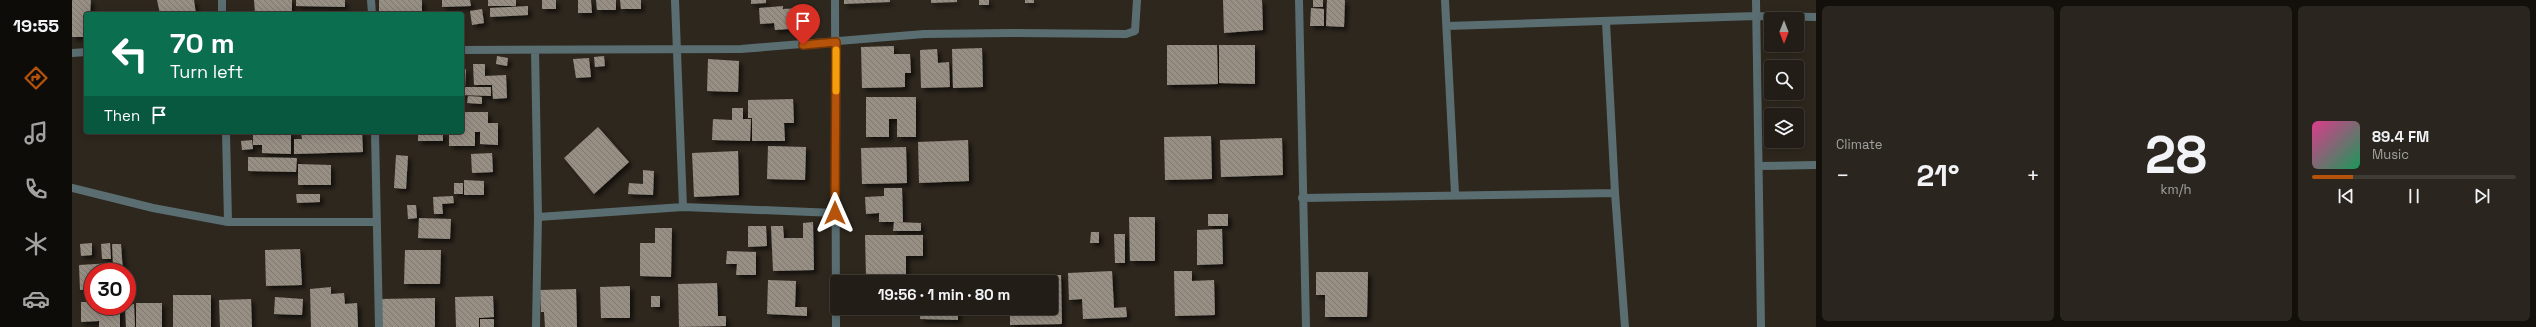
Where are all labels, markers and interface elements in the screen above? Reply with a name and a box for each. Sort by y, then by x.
pin [786,4,820,45]
icon: arrive [792,10,814,32]
north arrow [1764,12,1804,52]
map controls [1764,12,1804,148]
text: 19:55 [13,14,59,37]
text: 70 m [170,25,235,61]
icon: left [104,28,156,80]
text: Turn left [170,60,243,83]
button: search [1764,60,1804,100]
icon: directions [22,64,50,92]
icon: arrive [148,104,170,126]
text: Then [104,106,140,125]
button: layers [1764,108,1804,148]
icon: music [22,119,50,147]
text: 28 [2145,122,2207,188]
text: 89.4 FM [2372,127,2429,146]
text: Climate [1836,136,1882,153]
text: Music [2372,146,2409,163]
text: 21° [1916,156,1960,195]
text: − [1836,161,1850,189]
text: + [2026,161,2040,189]
icon: phone [22,175,50,203]
text: km/h [2161,181,2191,198]
icon: previous [2335,185,2357,207]
icon: pause [2403,185,2425,207]
icon: next [2471,185,2493,207]
position arrow [814,192,856,234]
icon: climate [22,230,50,258]
speed limit sign: 30 [84,263,136,315]
icon: car [22,285,50,313]
text: 19:56 · 1 min · 80 m [878,285,1010,304]

